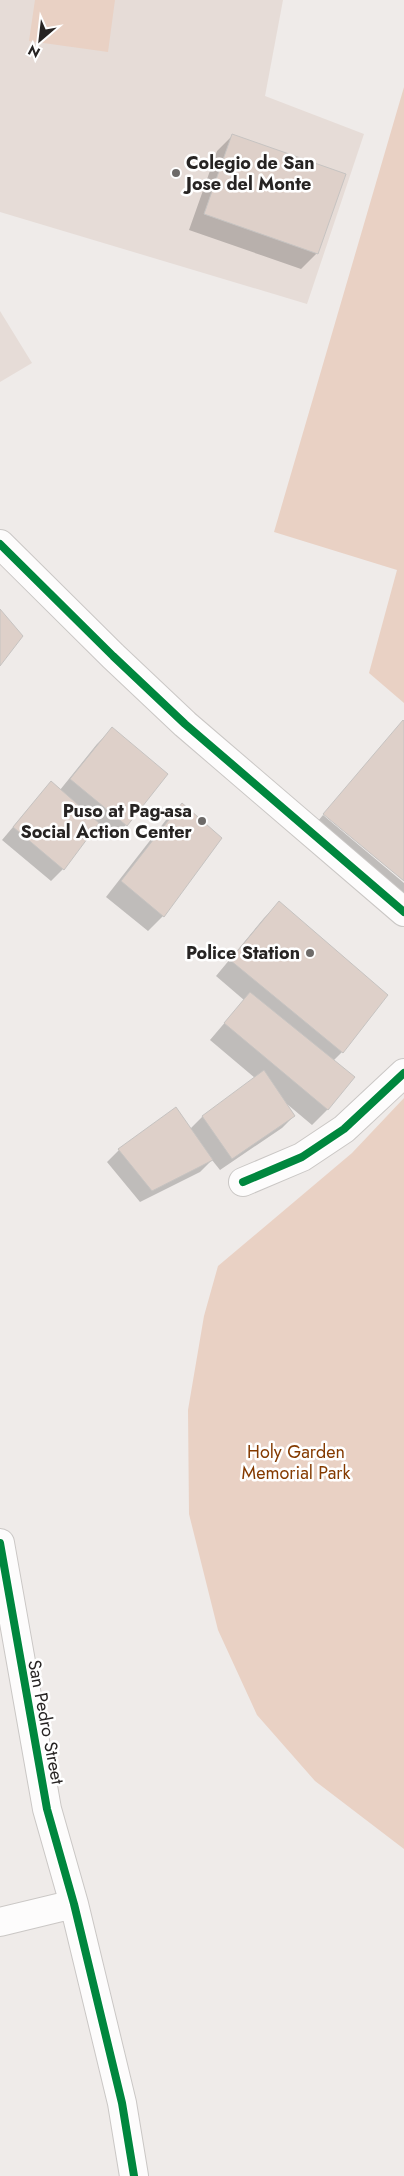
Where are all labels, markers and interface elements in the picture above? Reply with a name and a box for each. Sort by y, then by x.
north arrow [15,15,65,65]
text: N [24,40,44,63]
place label: Colegio de San Jose del Monte [183,150,315,197]
marker: Colegio de San Jose del Monte [170,167,182,179]
place label: Puso at Pag-asa Social Action Center [20,798,193,845]
marker: Puso at Pag-asa Social Action Center [196,815,208,827]
place label: Police Station [186,940,300,966]
marker: Police Station [304,947,316,959]
park label: Holy Garden Memorial Park [242,1439,350,1486]
street label: San Pedro Street [21,1658,71,1787]

